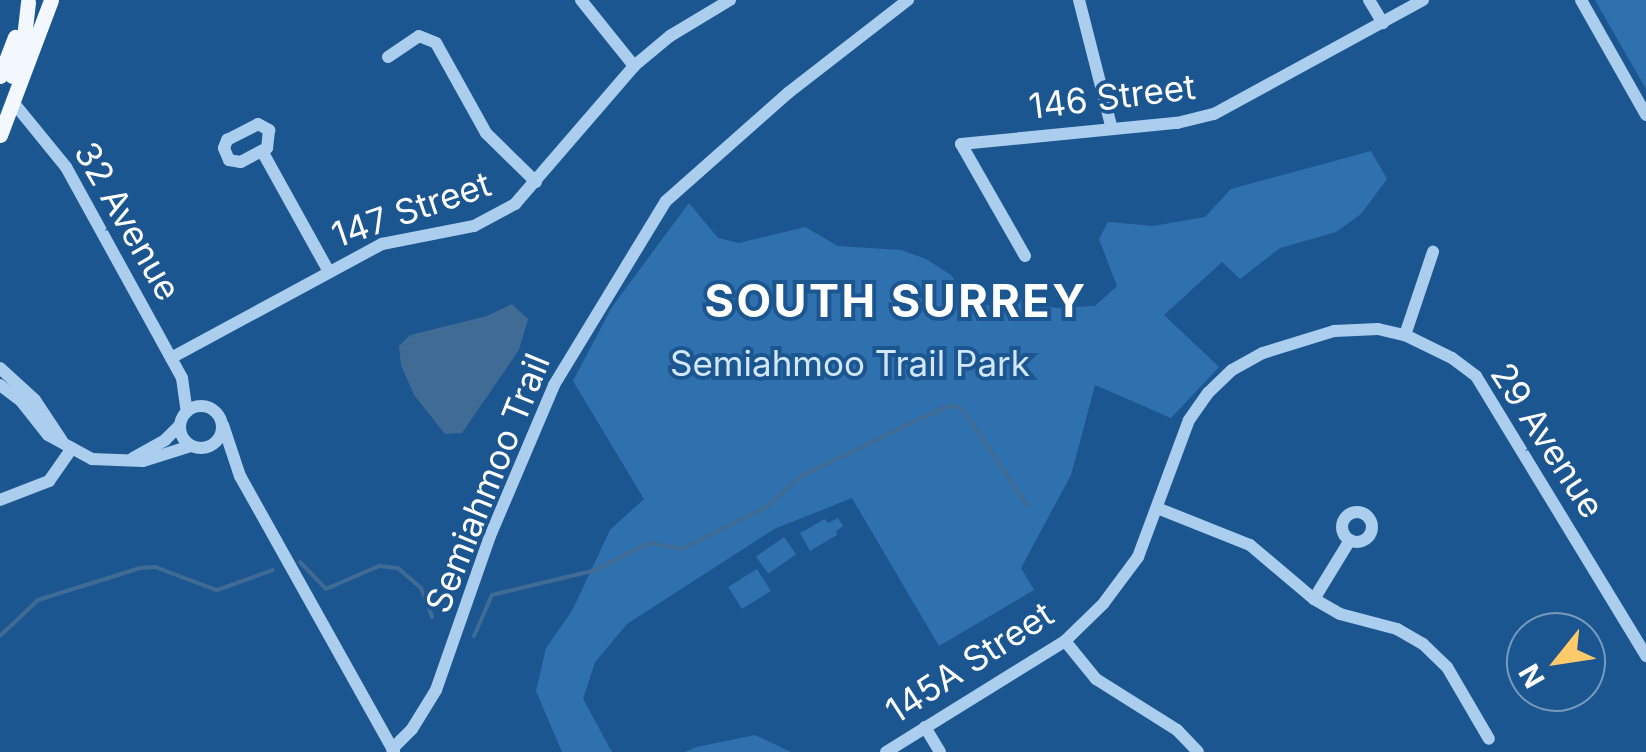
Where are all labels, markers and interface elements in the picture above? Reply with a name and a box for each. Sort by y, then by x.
street label: 146 Street [1026,65,1198,127]
street label: 32 Avenue [66,134,190,308]
street label: 147 Street [326,162,496,256]
district label: SOUTH SURREY [704,274,1088,328]
park label: Semiahmoo Trail Park [670,342,1030,384]
street label: Semiahmoo Trail [416,348,558,618]
street label: 29 Avenue [1483,355,1613,525]
street label: 145A Street [878,592,1060,732]
north arrow [1506,612,1606,712]
text: N [1512,658,1552,694]

